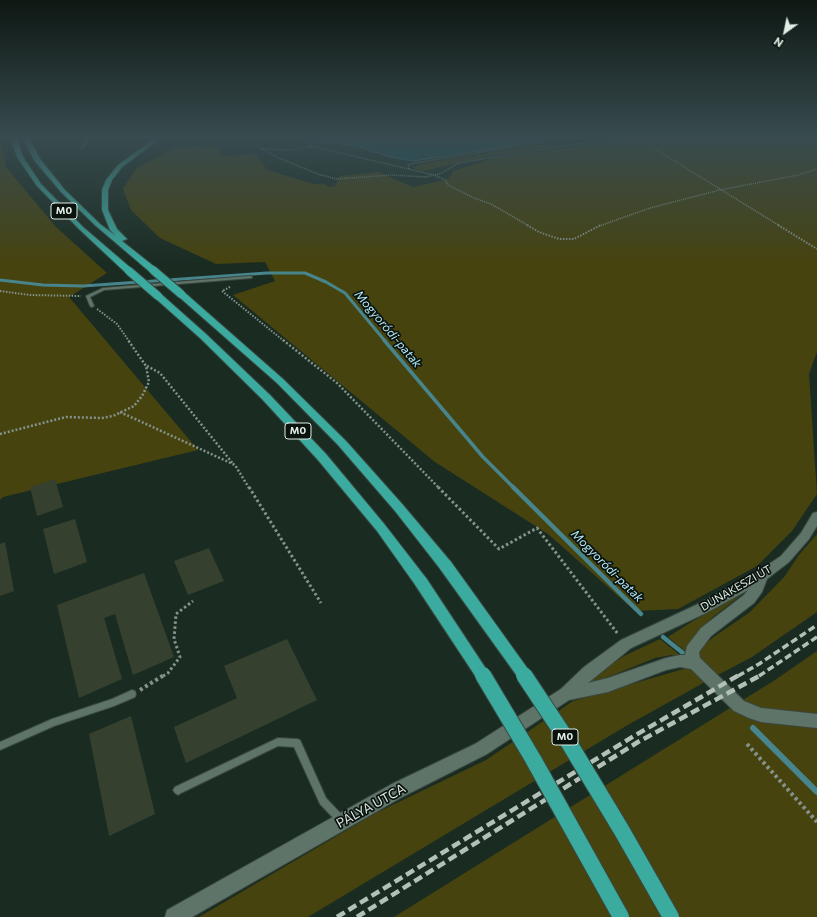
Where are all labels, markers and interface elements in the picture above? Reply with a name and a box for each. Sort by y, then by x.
north arrow [765,12,805,52]
text: N [771,35,785,50]
road number: M0 [51,203,77,219]
water label: Mogyoródi-patak [352,287,424,371]
road number: M0 [285,423,311,439]
water label: Mogyoródi-patak [568,527,646,605]
street label: DUNAKESZI ÚT [698,562,774,614]
road number: M0 [552,729,578,745]
street label: PÁLYA UTCA [334,781,408,831]

